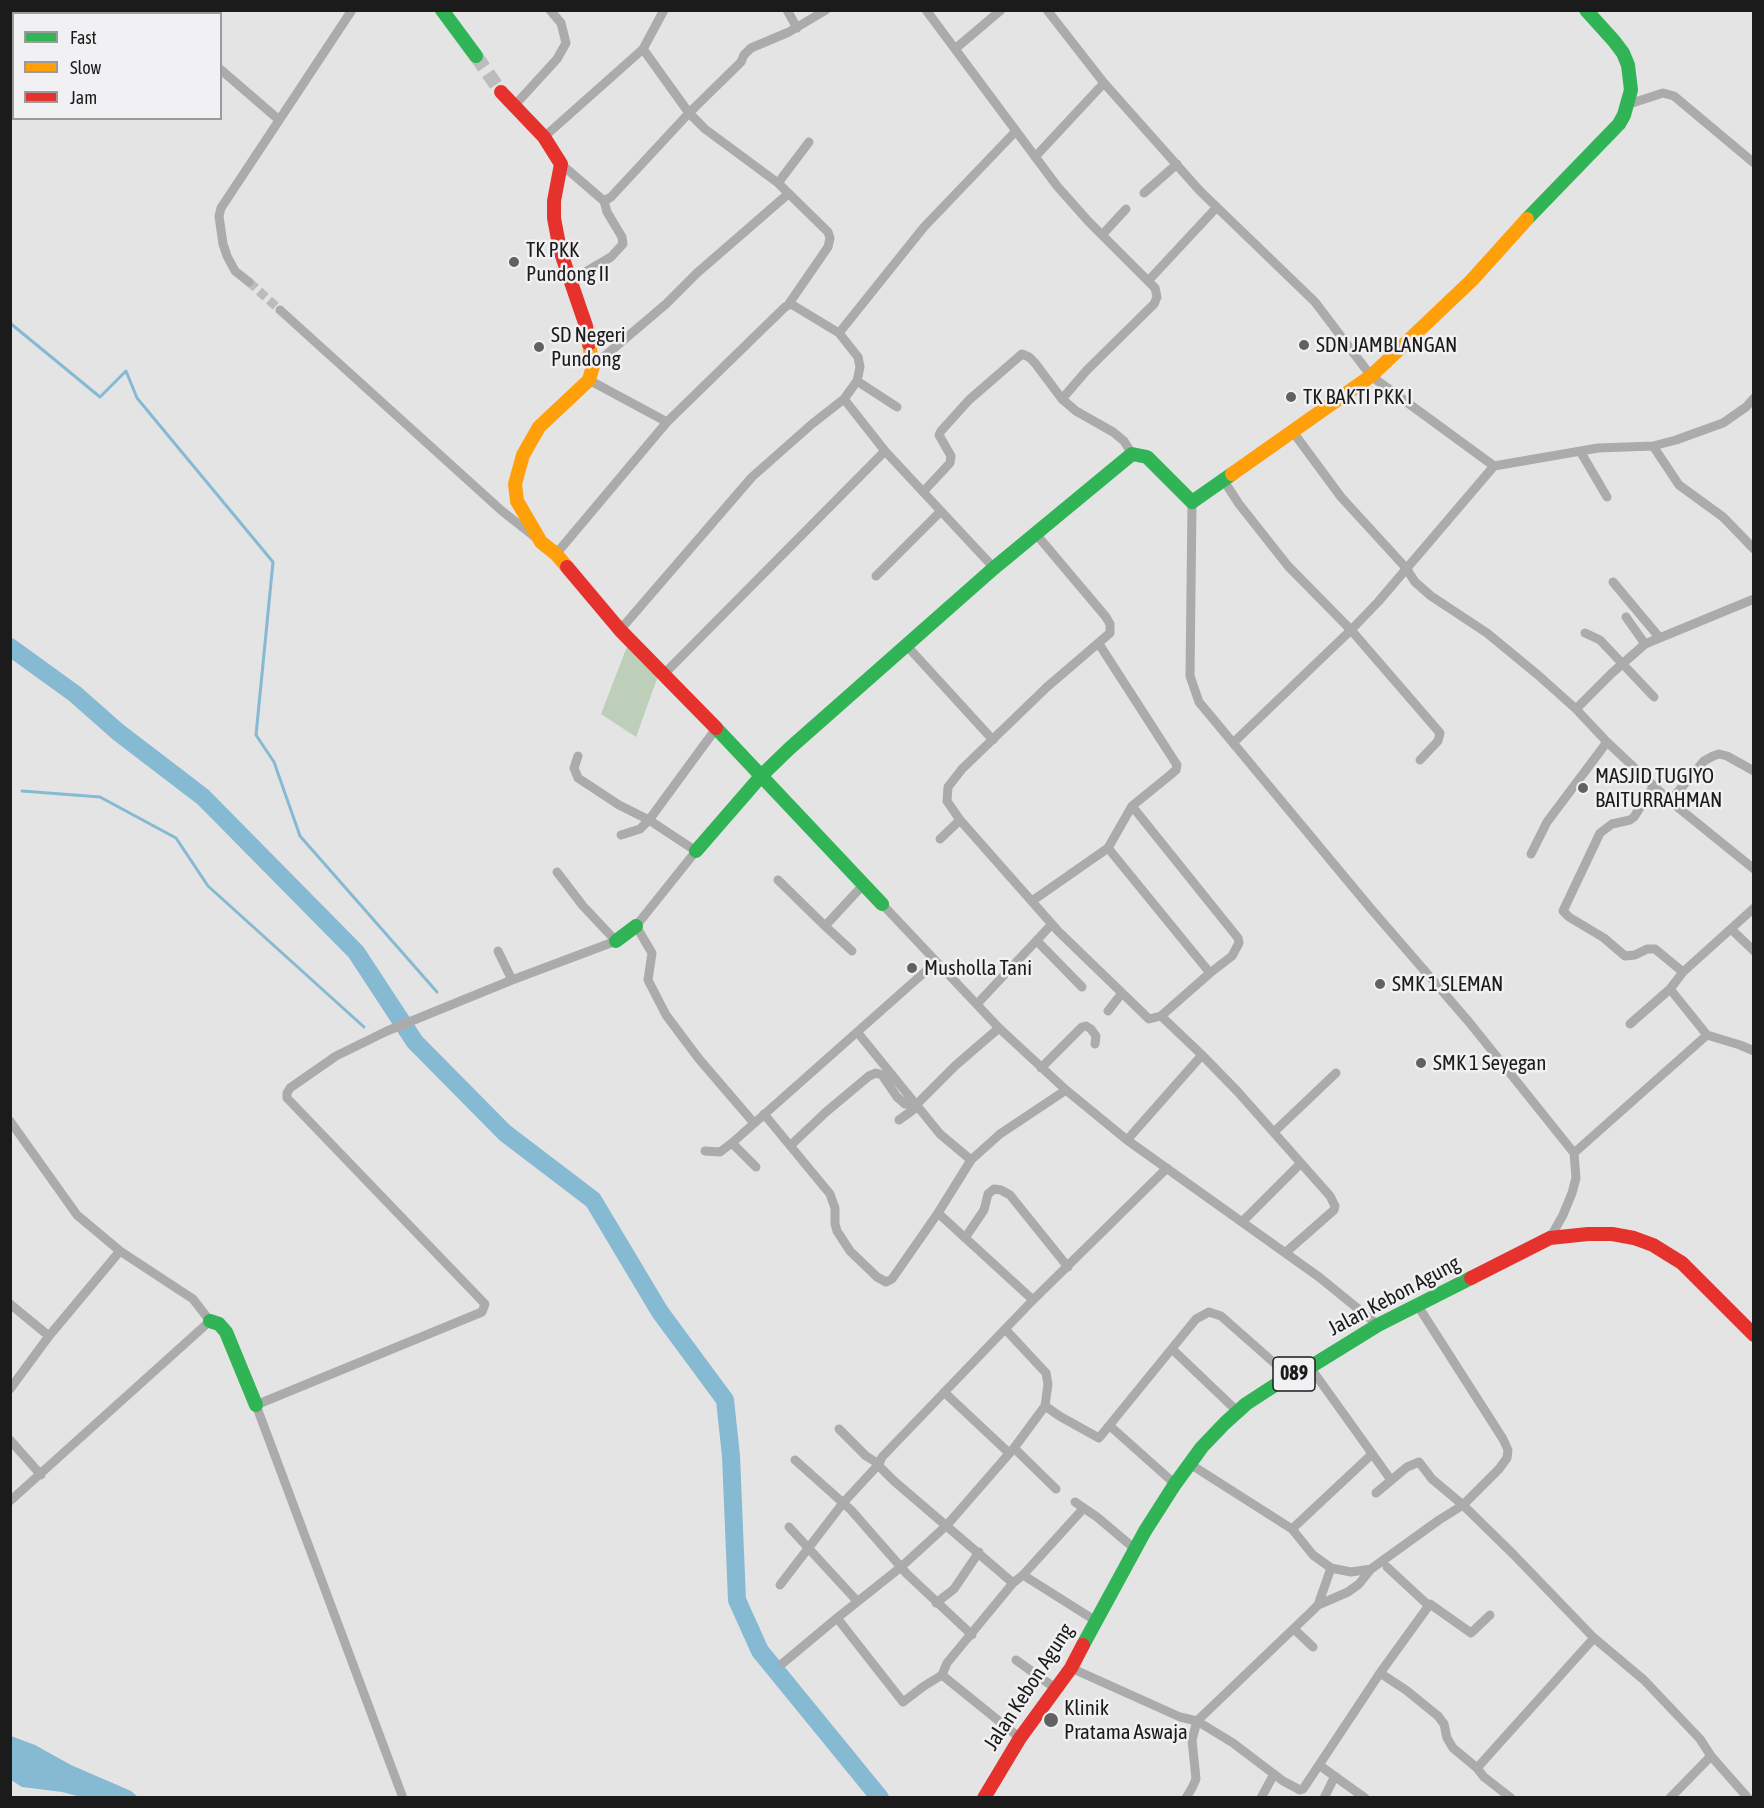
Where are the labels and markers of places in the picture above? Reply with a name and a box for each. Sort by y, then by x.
place label: TK PKK Pundong II [526,237,609,287]
marker: TK PKK Pundong II [507,255,521,269]
place label: SD Negeri Pundong [551,322,626,372]
place label: SDN JAMBLANGAN [1316,332,1457,358]
marker: SDN JAMBLANGAN [1297,338,1311,352]
marker: SD Negeri Pundong [532,340,546,354]
place label: TK BAKTI PKK I [1303,384,1412,410]
marker: TK BAKTI PKK I [1284,390,1298,404]
place label: MASJID TUGIYO BAITURRAHMAN [1595,763,1722,813]
marker: MASJID TUGIYO BAITURRAHMAN [1576,781,1590,795]
place label: Musholla Tani [924,955,1032,981]
marker: Musholla Tani [905,961,919,975]
place label: SMK 1 SLEMAN [1392,971,1503,997]
marker: SMK 1 SLEMAN [1373,977,1387,991]
place label: SMK 1 Seyegan [1433,1050,1546,1076]
marker: SMK 1 Seyegan [1414,1056,1428,1070]
place label: Klinik Pratama Aswaja [1064,1695,1188,1745]
marker: Klinik Pratama Aswaja [1042,1711,1060,1729]

